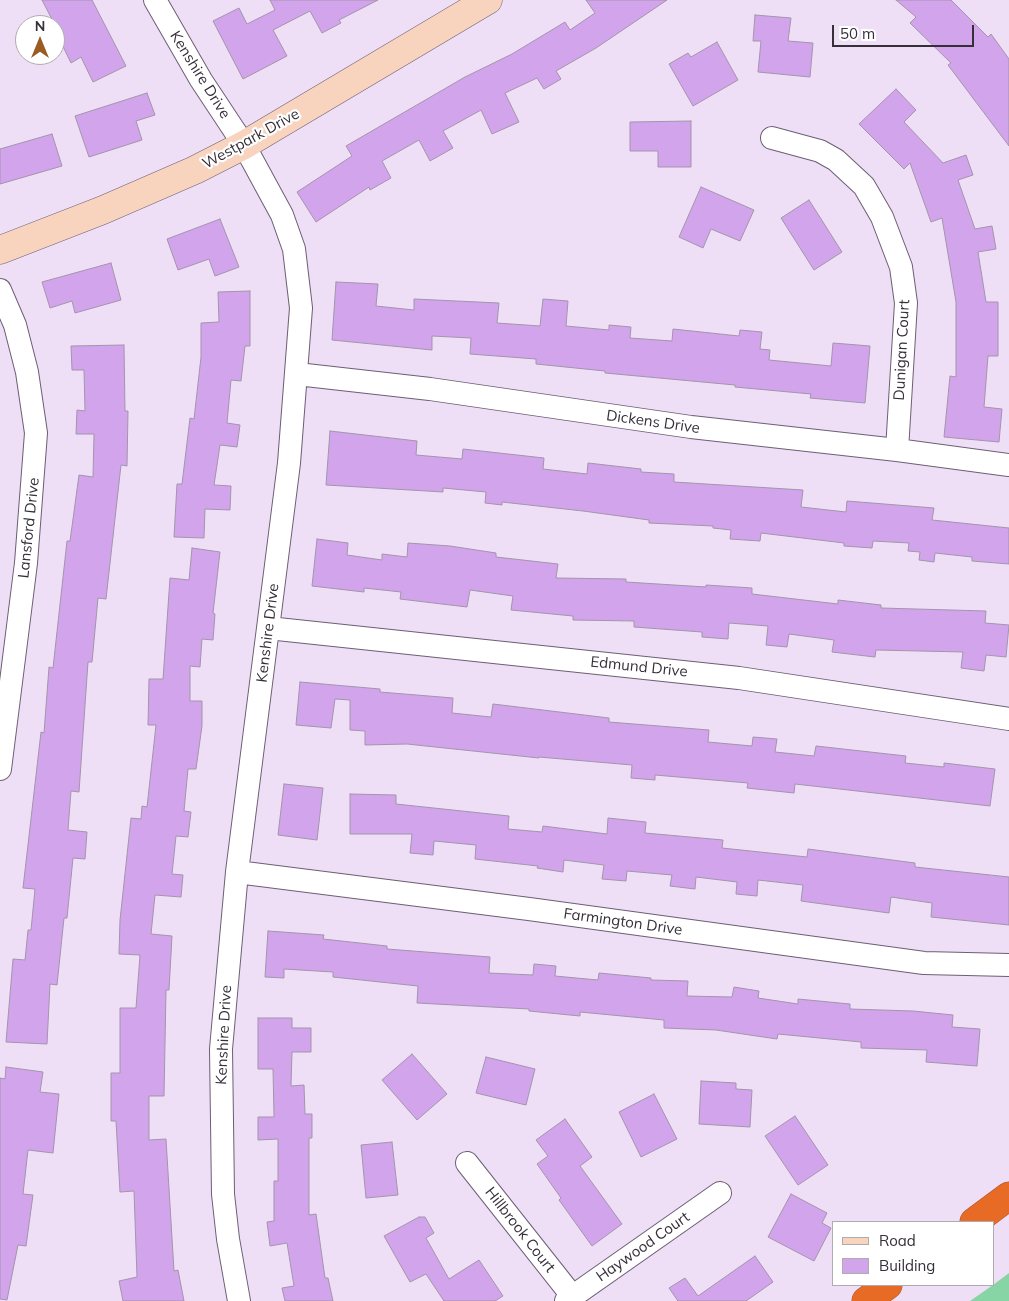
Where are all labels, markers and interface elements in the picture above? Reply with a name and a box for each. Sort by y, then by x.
north arrow [15,15,65,65]
scale bar [834,15,976,47]
text: N [35,17,45,35]
text: 50 m [840,24,875,43]
street label: Kenshire Drive [166,28,234,122]
street label: Westpark Drive [199,105,303,173]
street label: Dunigan Court [890,299,914,401]
street label: Dickens Drive [605,407,701,437]
street label: Lansford Drive [15,477,43,579]
street label: Kenshire Drive [253,582,283,684]
street label: Edmund Drive [590,653,688,681]
street label: Farmington Drive [562,905,684,939]
street label: Kenshire Drive [212,985,236,1085]
street label: Hillbrook Court [481,1184,559,1276]
street label: Haywood Court [593,1208,693,1286]
legend [832,1221,994,1286]
text: Road [879,1231,916,1250]
text: Building [879,1256,935,1275]

